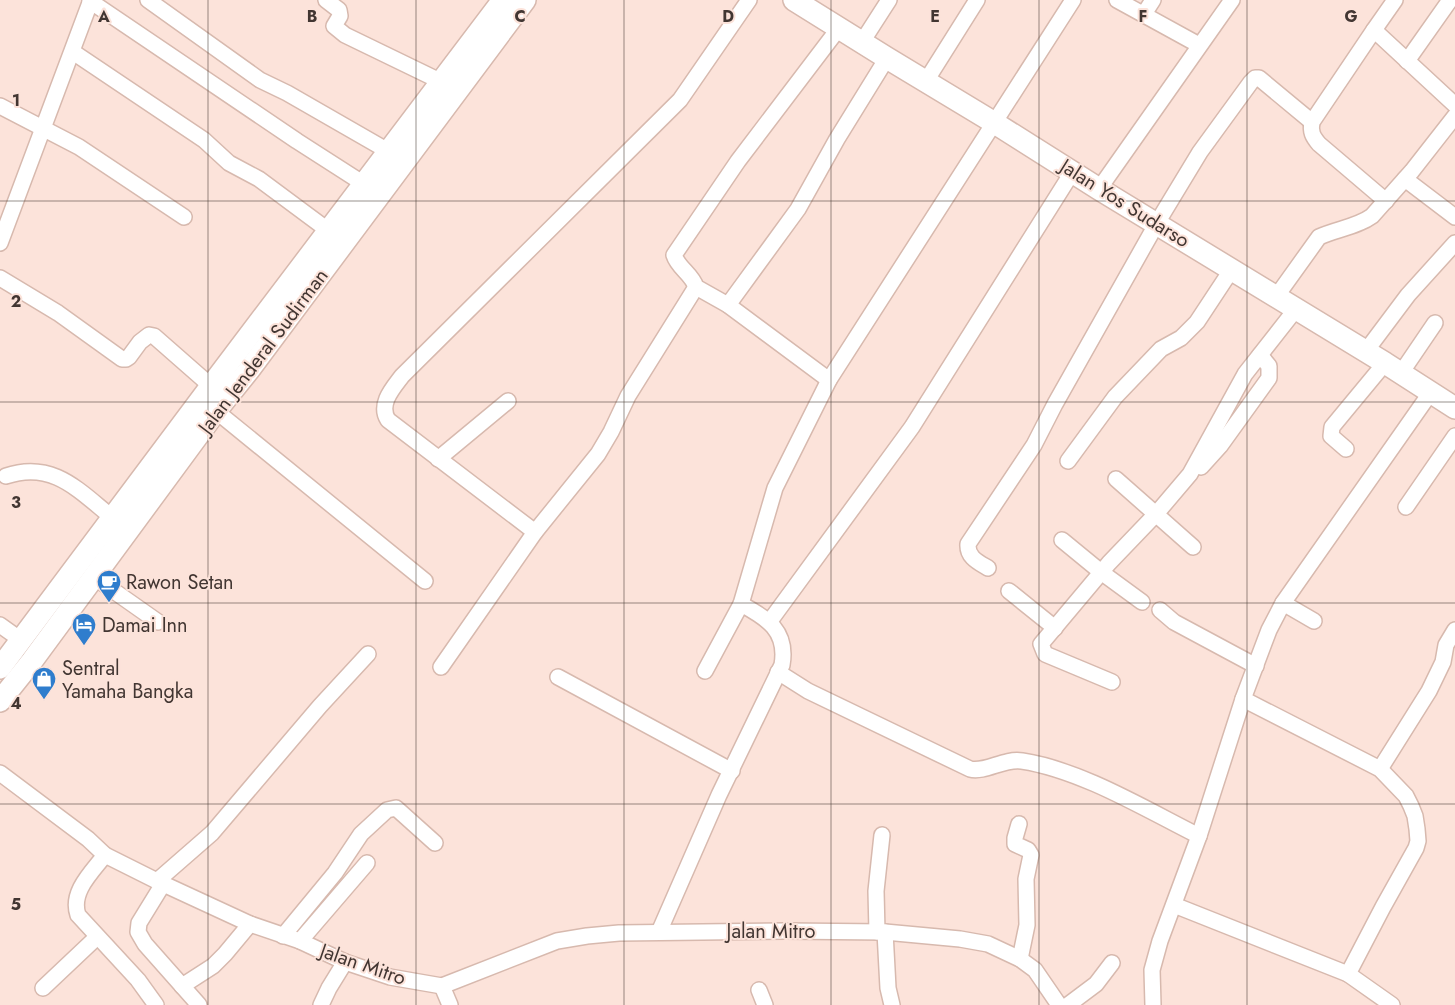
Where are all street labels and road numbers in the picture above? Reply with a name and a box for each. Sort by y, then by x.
street label: Jalan Yos Sudarso [1052,150,1195,255]
street label: Jalan Jenderal Sudirman [190,263,335,442]
street label: Jalan Mitro [724,917,815,946]
street label: Jalan Mitro [313,935,410,993]

